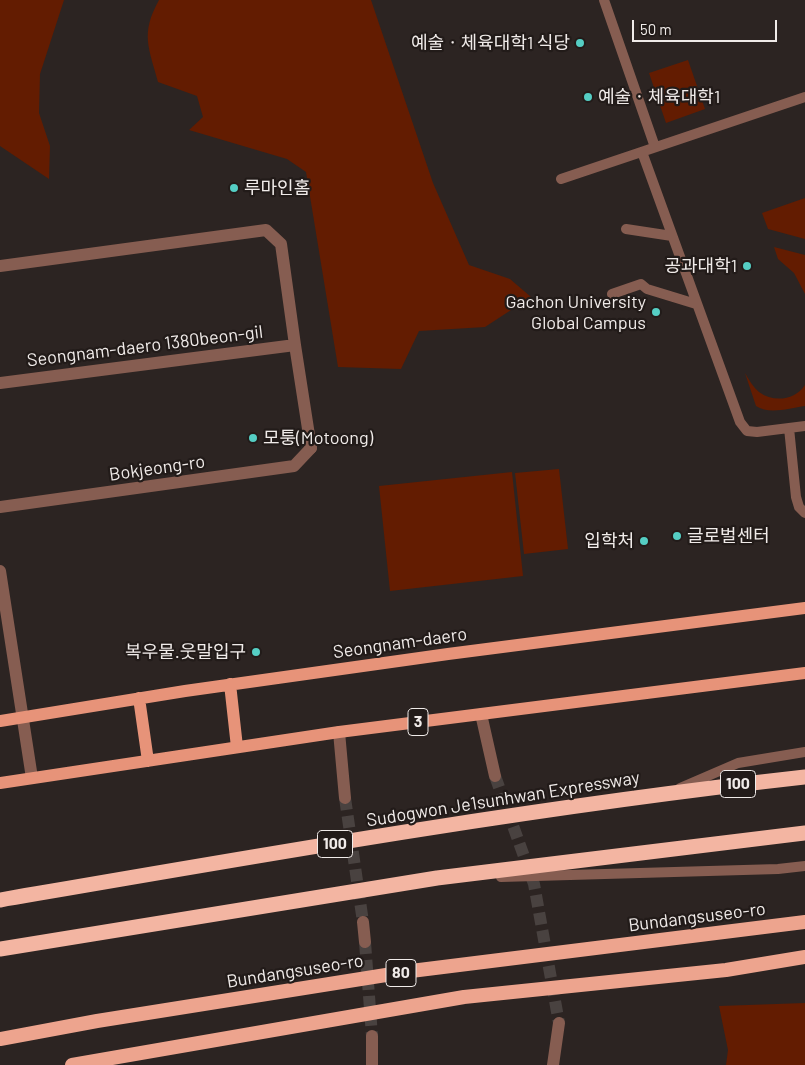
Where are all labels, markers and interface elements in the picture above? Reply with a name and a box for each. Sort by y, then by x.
scale bar [635,10,780,42]
text: 50 m [640,20,672,38]
place label: 예술ㆍ체육대학1 식당 [411,32,570,54]
marker: 예술ㆍ체육대학1 식당 [574,37,586,49]
place label: 예술ㆍ체육대학1 [598,86,720,108]
marker: 예술ㆍ체육대학1 [582,91,594,103]
place label: 루마인홈 [244,177,310,199]
marker: 루마인홈 [228,182,240,194]
place label: 공과대학1 [664,255,737,277]
marker: 공과대학1 [741,260,753,272]
place label: Gachon University Global Campus [505,291,646,334]
marker: Gachon University Global Campus [650,306,662,318]
street label: Seongnam-daero 1380beon-gil [26,321,264,371]
place label: 모퉁(Motoong) [263,427,373,449]
marker: 모퉁(Motoong) [247,432,259,444]
street label: Bokjeong-ro [108,451,206,485]
place label: 글로벌센터 [687,525,770,547]
place label: 입학처 [584,530,634,552]
marker: 글로벌센터 [671,530,683,542]
marker: 입학처 [638,535,650,547]
street label: Seongnam-daero [332,623,468,663]
place label: 복우물.웃말입구 [125,641,246,663]
marker: 복우물.웃말입구 [250,646,262,658]
road number: 3 [408,709,428,736]
street label: Sudogwon Je1sunhwan Expressway [365,767,641,831]
road number: 100 [720,771,756,798]
road number: 100 [318,831,352,858]
street label: Bundangsuseo-ro [627,898,767,936]
street label: Bundangsuseo-ro [225,950,365,992]
road number: 80 [386,960,416,986]

